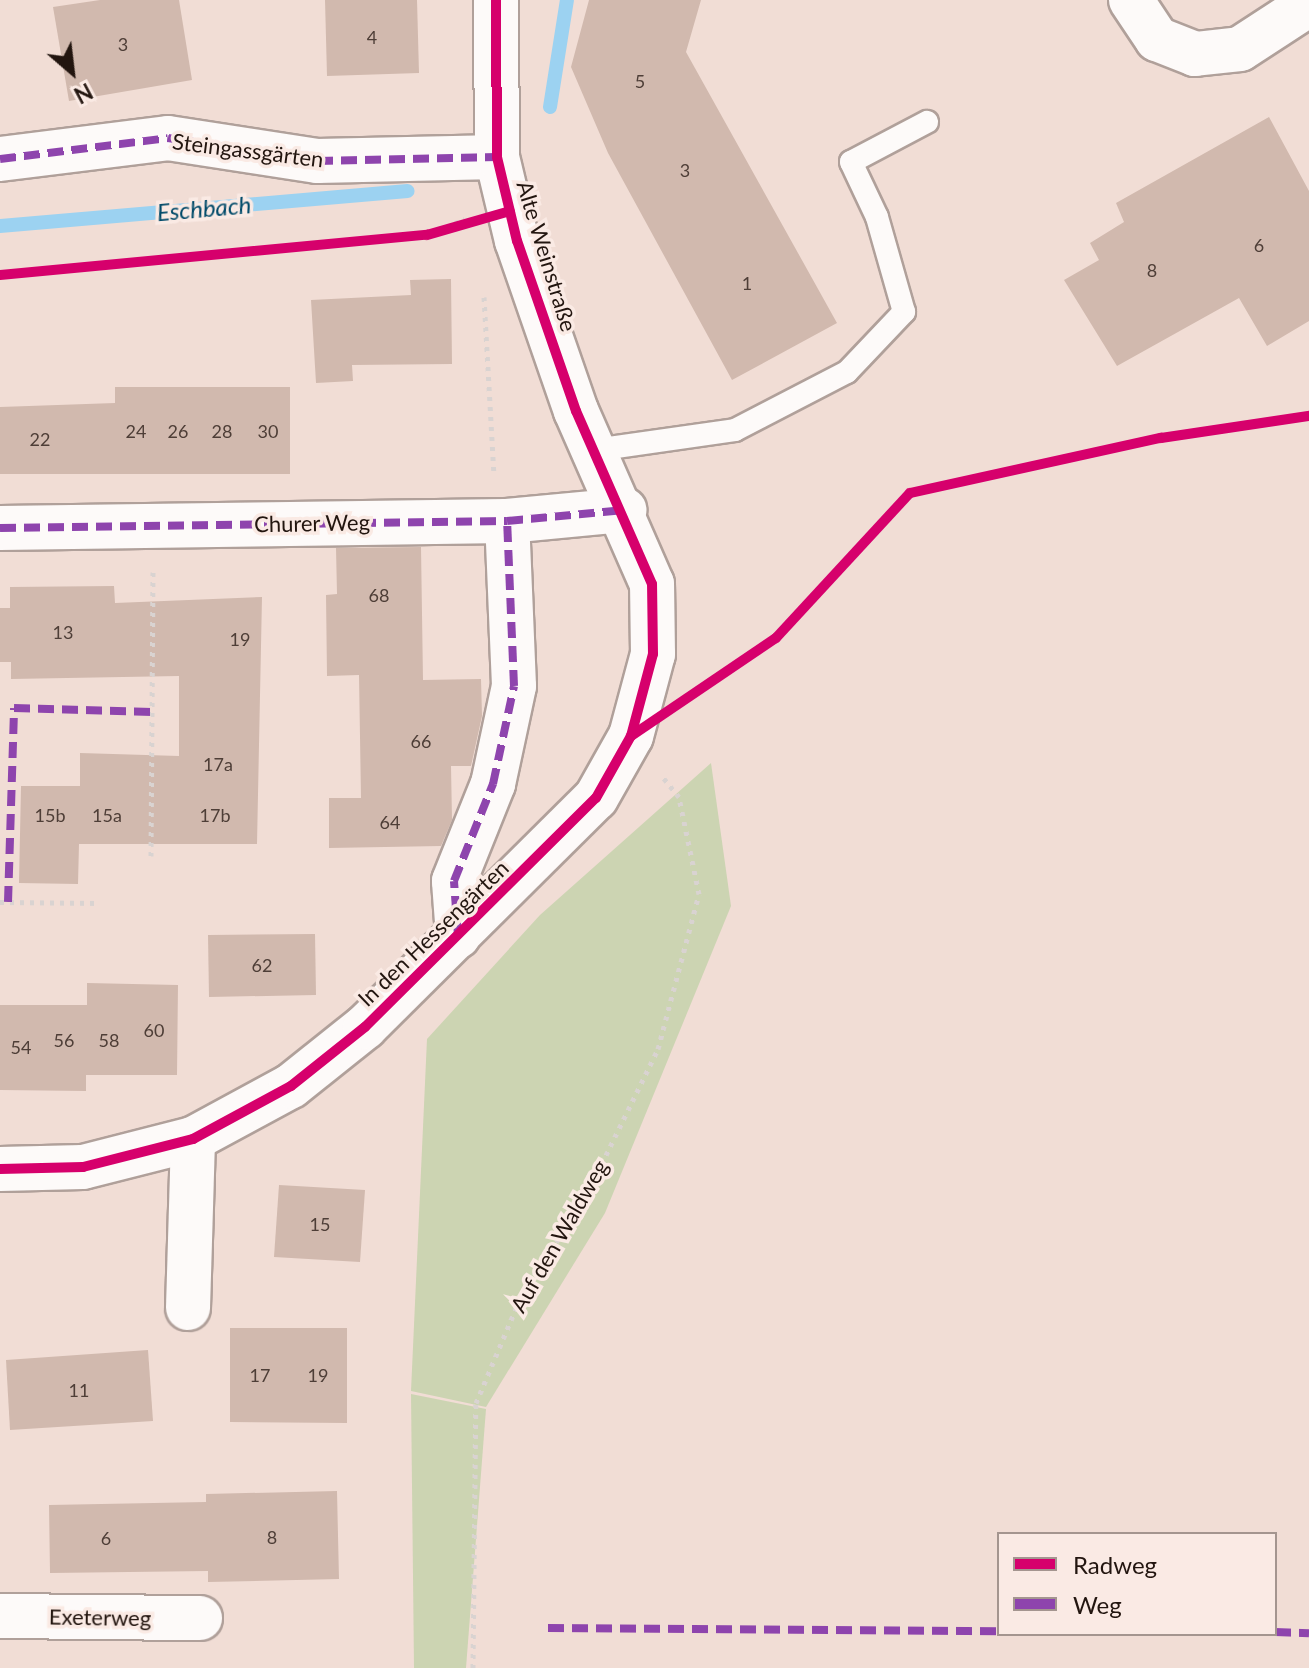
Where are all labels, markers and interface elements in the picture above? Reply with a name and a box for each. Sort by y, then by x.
house number: 4 [367,26,377,48]
north arrow [32,32,112,112]
house number: 3 [118,33,128,55]
house number: 5 [635,70,645,92]
text: N [70,78,97,110]
street label: Steingassgärten [171,128,325,172]
house number: 3 [680,159,690,181]
street label: Alte Weinstraße [512,177,582,335]
water label: Eschbach [156,190,252,226]
house number: 6 [1254,234,1264,256]
house number: 8 [1147,259,1157,281]
house number: 1 [742,272,752,294]
house number: 24 [126,420,146,442]
house number: 26 [168,420,188,442]
house number: 28 [212,420,232,442]
house number: 30 [258,420,278,442]
house number: 22 [30,428,50,450]
street label: Churer Weg [253,509,371,537]
house number: 68 [369,584,389,606]
house number: 13 [53,621,73,643]
house number: 19 [230,628,250,650]
house number: 66 [411,730,431,752]
house number: 17a [203,753,233,775]
house number: 15b [35,804,65,826]
house number: 15a [92,804,122,826]
house number: 17b [200,804,230,826]
house number: 64 [380,811,400,833]
street label: In den Hessengärten [352,854,514,1012]
house number: 62 [252,954,272,976]
house number: 60 [144,1019,164,1041]
house number: 56 [54,1029,74,1051]
house number: 58 [99,1029,119,1051]
house number: 54 [11,1036,31,1058]
street label: Auf den Waldweg [505,1155,613,1317]
house number: 15 [310,1213,330,1235]
house number: 17 [250,1364,270,1386]
house number: 19 [308,1364,328,1386]
house number: 11 [69,1379,89,1401]
house number: 8 [267,1526,277,1548]
house number: 6 [101,1527,111,1549]
legend [997,1532,1277,1636]
text: Radweg [1073,1550,1157,1579]
text: Weg [1073,1590,1122,1619]
street label: Exeterweg [49,1603,151,1631]

